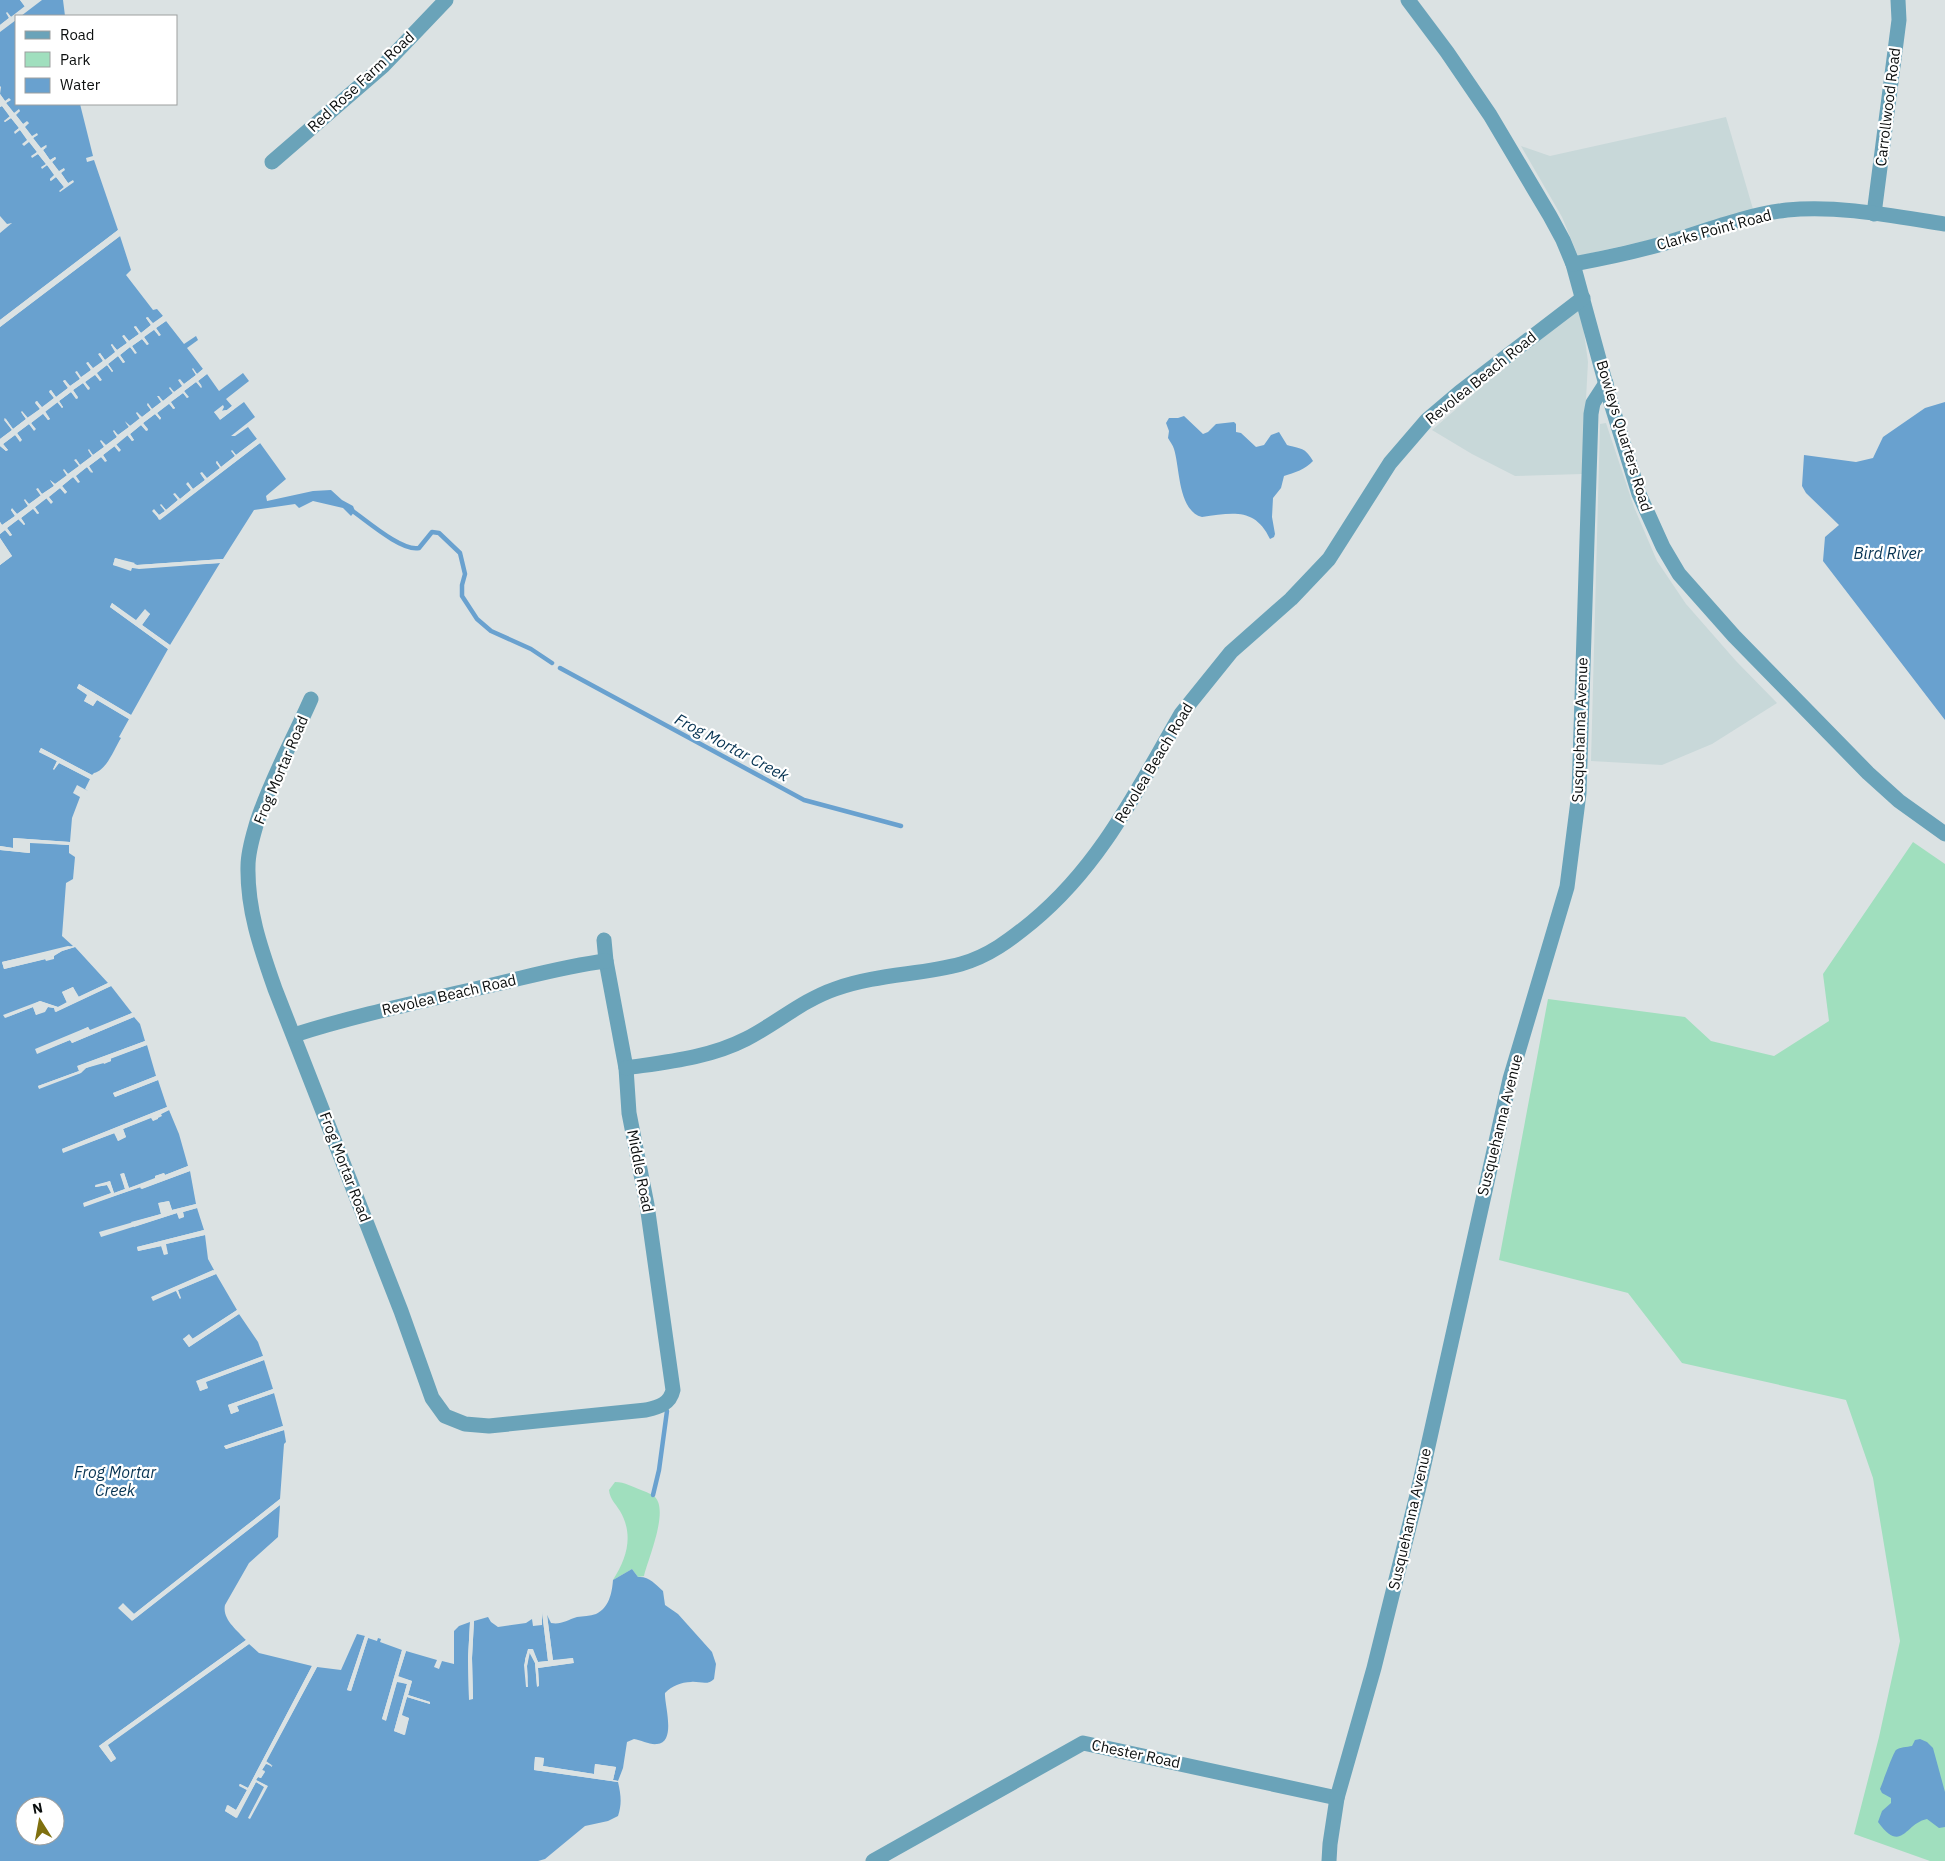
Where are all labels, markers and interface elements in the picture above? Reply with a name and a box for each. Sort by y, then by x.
legend [15,15,178,105]
text: Road [60,25,95,44]
street label: Red Rose Farm Road [303,27,418,136]
street label: Carrollwood Road [1871,46,1904,167]
text: Park [60,50,90,69]
text: Water [60,75,101,94]
street label: Clarks Point Road [1654,205,1773,254]
street label: Revolea Beach Road [1421,327,1540,428]
street label: Bowleys Quarters Road [1592,358,1657,514]
water label: Bird River [1854,543,1924,563]
street label: Susquehanna Avenue [1567,657,1592,803]
street label: Revolea Beach Road [1110,699,1197,826]
water label: Frog Mortar Creek [672,709,793,786]
street label: Frog Mortar Road [249,713,312,827]
street label: Revolea Beach Road [380,970,518,1019]
street label: Susquehanna Avenue [1473,1052,1526,1198]
street label: Frog Mortar Road [316,1109,375,1225]
street label: Middle Road [623,1128,658,1214]
street label: Susquehanna Avenue [1384,1446,1435,1592]
water label: Frog Mortar Creek [74,1462,157,1500]
street label: Chester Road [1090,1735,1182,1772]
north arrow [15,1796,65,1846]
text: N [31,1798,44,1818]

